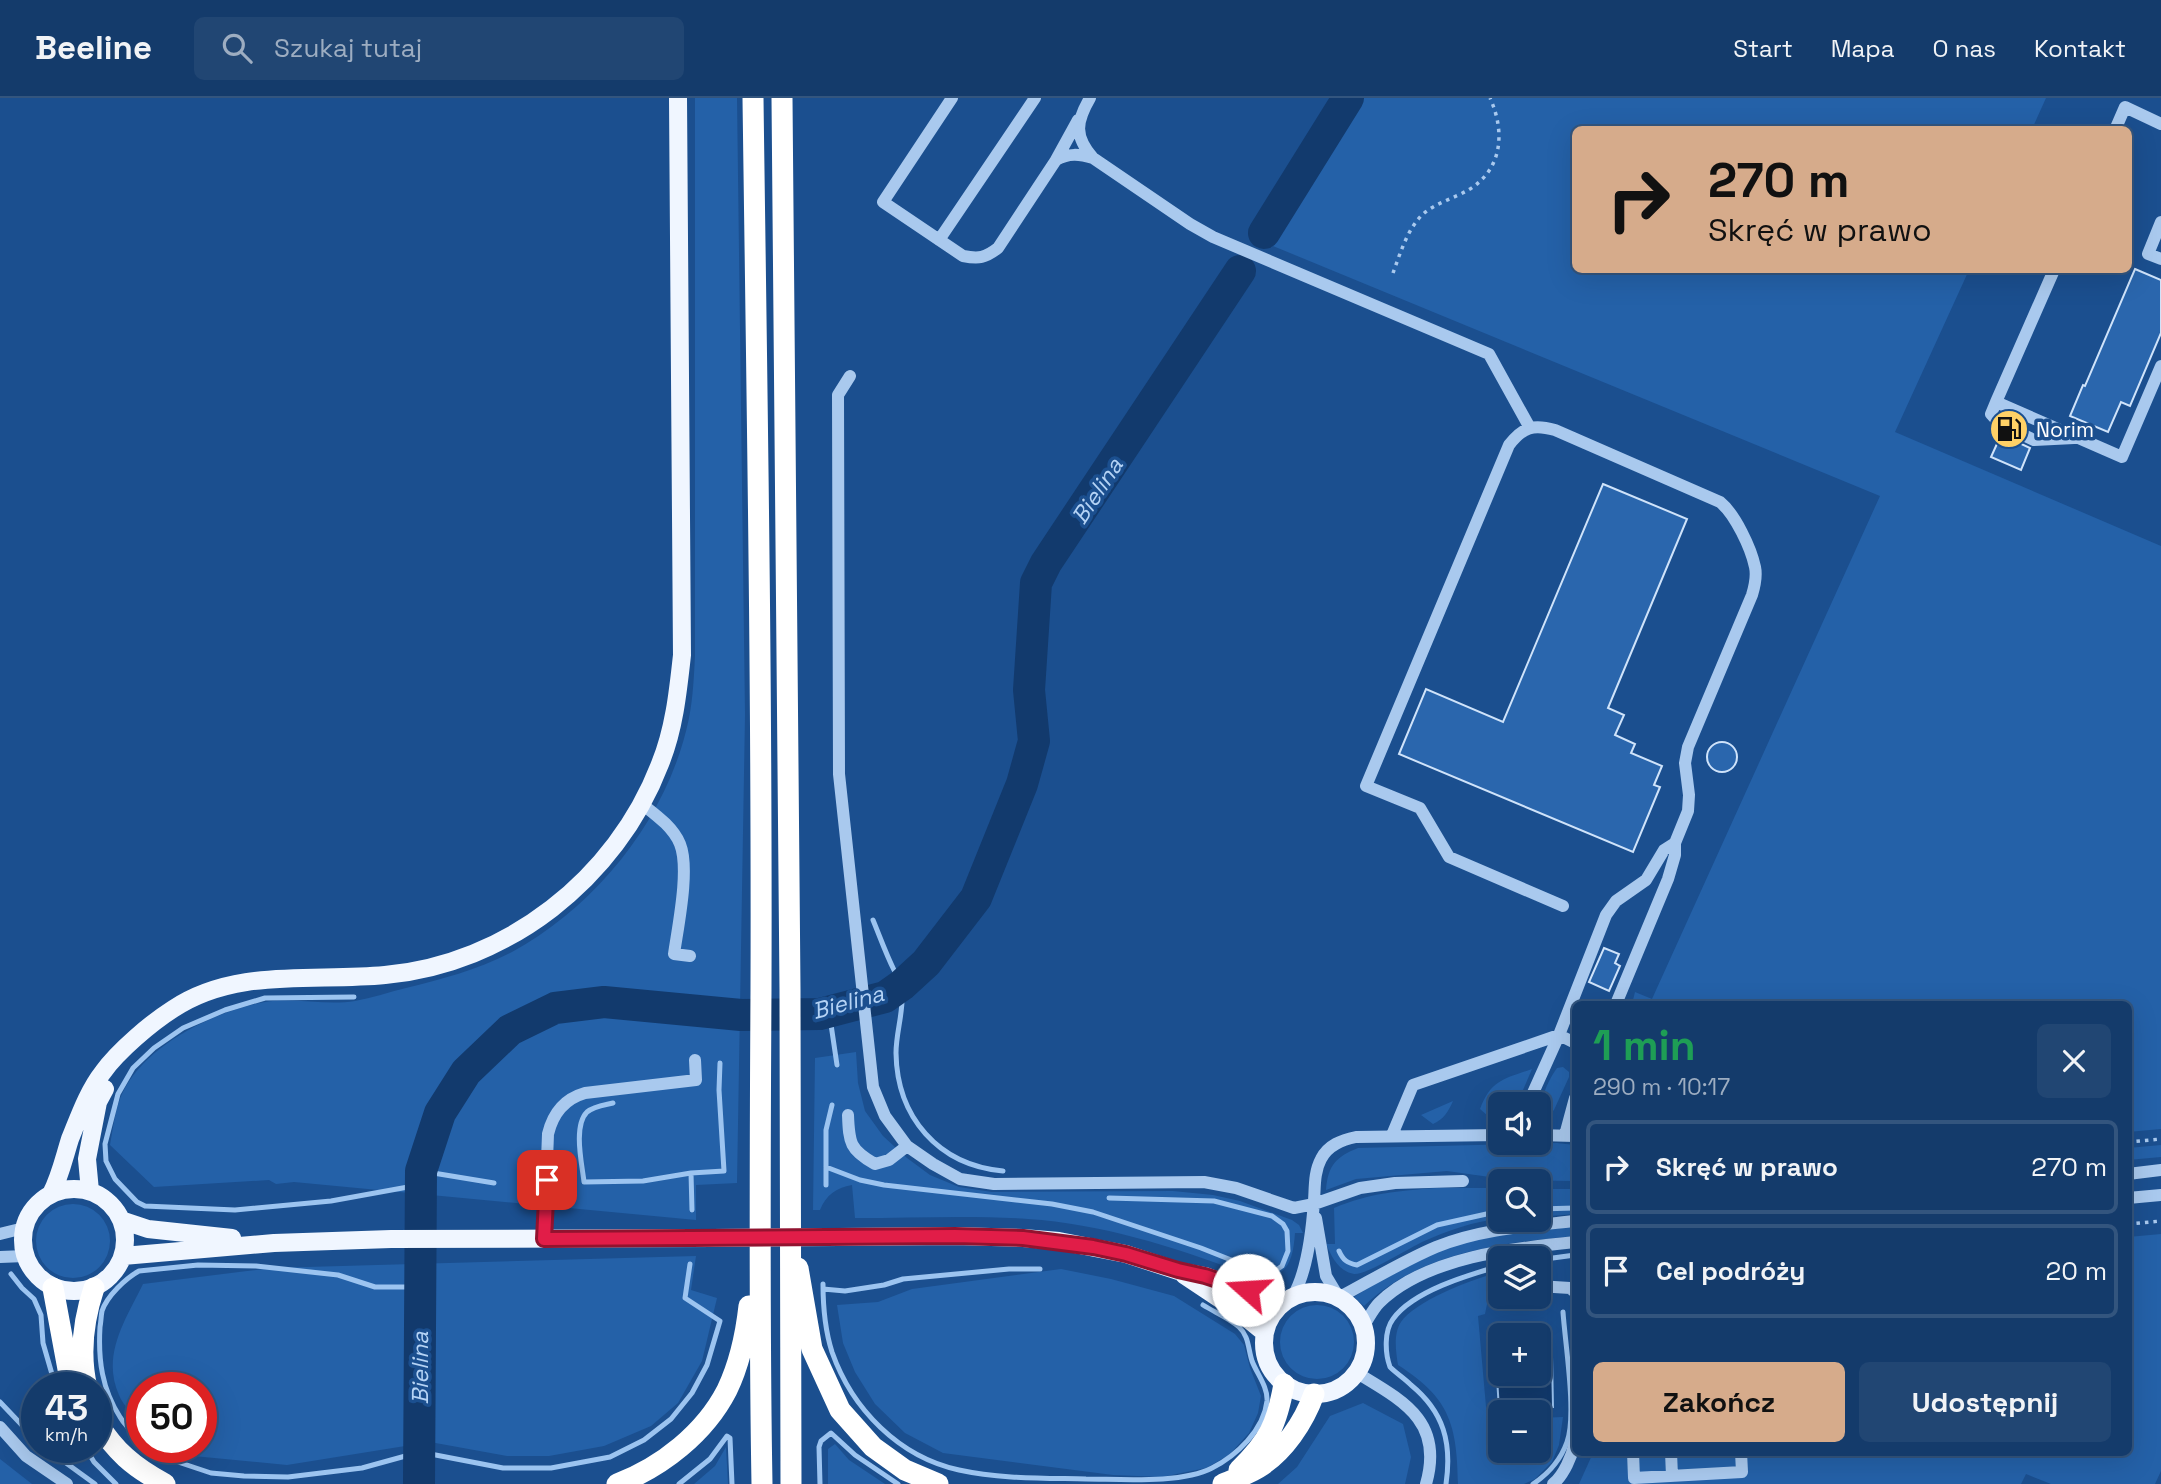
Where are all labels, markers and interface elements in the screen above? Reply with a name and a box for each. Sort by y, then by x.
search box [194,17,684,80]
text: Beeline [35,27,152,69]
icon: search [218,29,256,67]
text: Szukaj tutaj [274,31,422,65]
text: Start [1733,33,1793,64]
text: Mapa [1831,33,1895,64]
text: O nas [1933,33,1996,64]
text: Kontakt [2034,33,2126,64]
text: 270 m [1708,149,1850,211]
icon: right [1593,154,1684,245]
text: Skręć w prawo [1708,210,1932,250]
fuel station icon: Norim [1988,408,2030,450]
place label: Norim [2036,416,2094,443]
water label: Bielina [1065,452,1130,530]
water label: Bielina [809,978,888,1026]
text: 1 min [1593,1019,1696,1072]
button: close [2037,1024,2111,1098]
text: 290 m · 10:17 [1593,1072,1730,1102]
map controls [1488,1092,1551,1463]
button: sound [1488,1092,1551,1155]
icon: right [1597,1148,1635,1186]
pin [517,1150,577,1210]
text: Skręć w prawo [1656,1150,1838,1184]
text: 270 m [2031,1150,2107,1184]
icon: arrive [528,1161,566,1199]
button: search [1488,1169,1551,1232]
button: layers [1488,1246,1551,1309]
icon: arrive [1597,1252,1635,1290]
position arrow [1211,1253,1285,1327]
text: Cel podróży [1656,1254,1805,1288]
text: 20 m [2046,1254,2107,1288]
button: + [1488,1323,1551,1386]
water label: Bielina [405,1331,435,1405]
button: Zakończ [1593,1362,1845,1442]
button: Udostępnij [1859,1362,2111,1442]
speed limit sign: 50 [126,1372,217,1463]
text: 43 [45,1386,88,1430]
button: − [1488,1400,1551,1463]
text: km/h [45,1423,88,1446]

